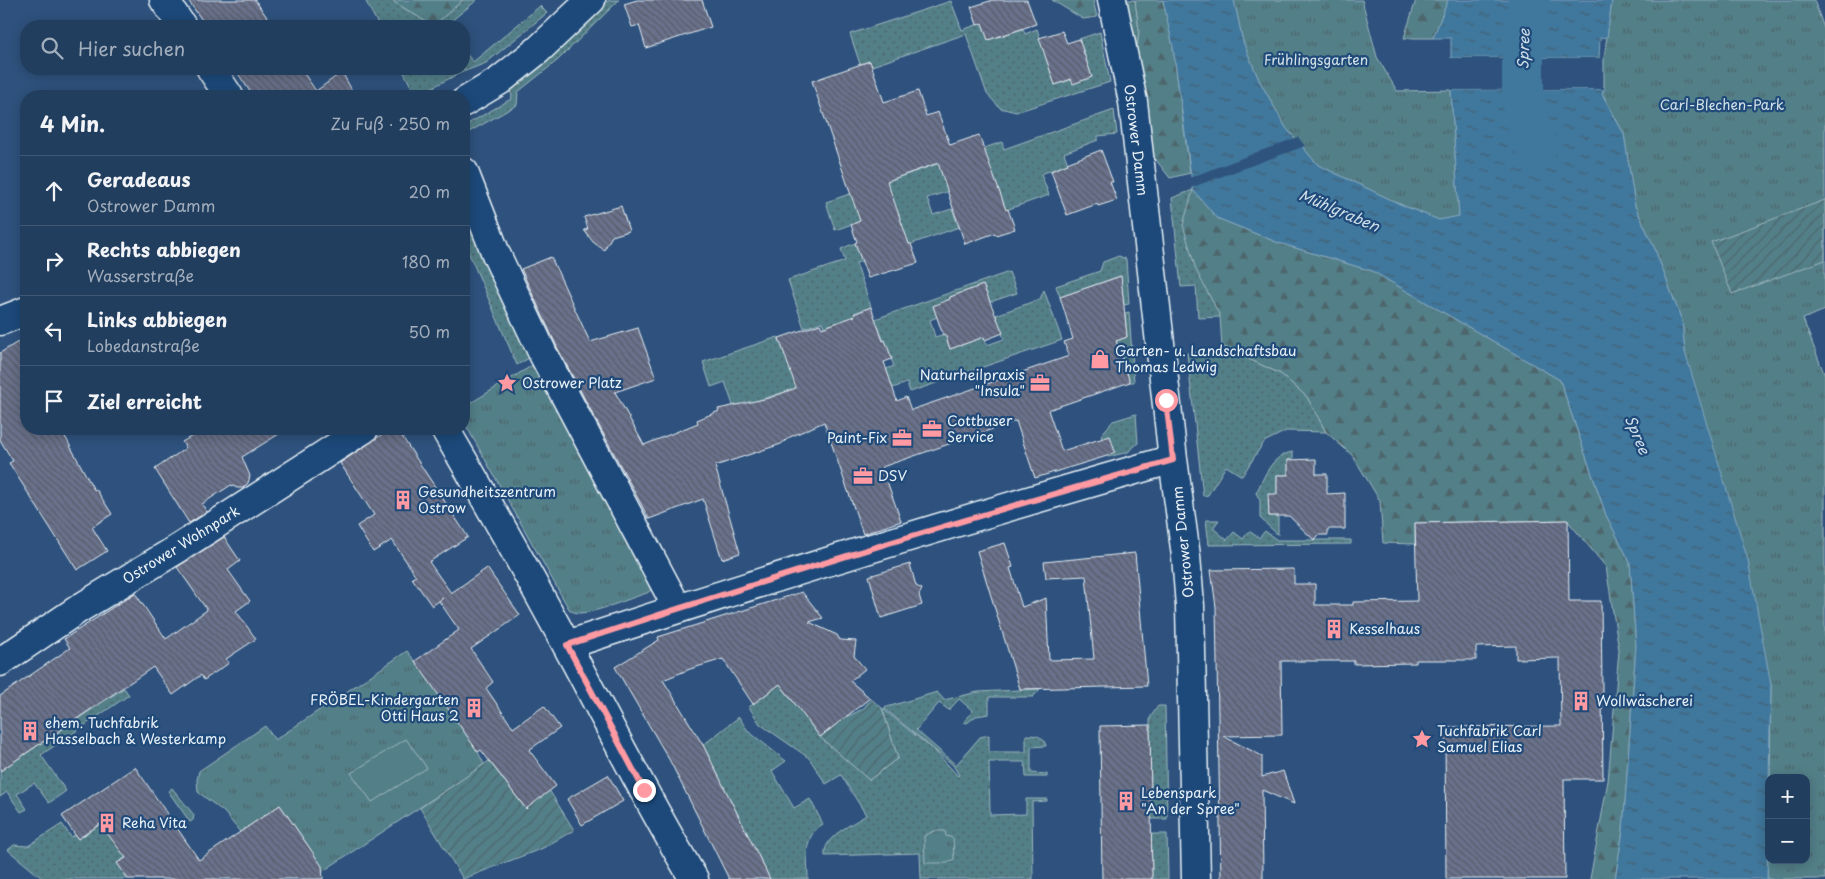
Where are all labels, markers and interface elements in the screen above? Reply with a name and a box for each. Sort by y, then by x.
search box [20,20,470,75]
water label: Spree [1510,28,1535,70]
icon: search [38,34,66,62]
text: Hier suchen [78,34,185,62]
park label: Frühlingsgarten [1264,49,1368,70]
street label: Ostrower Damm [1119,83,1154,197]
park label: Carl-Blechen-Park [1660,94,1785,115]
text: 4 Min. [40,107,105,139]
text: Zu Fuß · 250 m [331,111,450,135]
text: Geradeaus [87,165,191,193]
icon: ahead [40,177,68,205]
text: 20 m [409,179,450,203]
water label: Mühlgraben [1296,182,1384,237]
text: Ostrower Damm [87,193,215,217]
text: Rechts abbiegen [87,235,241,263]
icon: right [40,247,68,275]
text: 180 m [402,249,450,273]
text: Wasserstraße [87,263,194,287]
text: Links abbiegen [87,305,227,333]
icon: left [40,317,68,345]
text: 50 m [409,319,450,343]
text: Lobedanstraße [87,333,200,357]
place label: Garten- u. Landschaftsbau Thomas Ledwig [1115,340,1296,377]
shop icon: Garten- u. Landschaftsbau Thomas Ledwig [1089,348,1111,370]
place label: Naturheilpraxis "Insula" [920,364,1025,401]
place icon: Ostrower Platz [496,372,518,394]
place label: Ostrower Platz [522,372,622,393]
office icon: Naturheilpraxis "Insula" [1029,372,1051,394]
icon: arrive [40,387,68,415]
text: Ziel erreicht [87,387,202,415]
route start [1155,389,1178,412]
place label: Cottbuser Service [947,410,1013,447]
water label: Spree [1620,411,1657,458]
office icon: Cottbuser Service [921,418,943,440]
place label: Paint-Fix [827,427,887,448]
office icon: Paint-Fix [891,427,913,449]
office icon: DSV [852,465,874,487]
place label: DSV [878,465,907,486]
place label: Gesundheitszentrum Ostrow [418,481,556,518]
street label: Ostrower Damm [1166,485,1199,599]
building icon: Gesundheitszentrum Ostrow [392,489,414,511]
street label: Ostrower Wohnpark [118,500,244,589]
building icon: Kesselhaus [1323,618,1345,640]
place label: Kesselhaus [1349,618,1420,639]
place label: FRÖBEL-Kindergarten Otti Haus 2 [310,689,459,726]
building icon: Wollwäscherei [1570,690,1592,712]
place label: Wollwäscherei [1596,690,1693,711]
building icon: FRÖBEL-Kindergarten Otti Haus 2 [463,697,485,719]
place label: ehem. Tuchfabrik Hasselbach & Westerkamp [45,712,226,749]
building icon: ehem. Tuchfabrik Hasselbach & Westerkamp [19,720,41,742]
place label: Tuchfabrik Carl Samuel Elias [1437,720,1542,757]
place icon: Tuchfabrik Carl Samuel Elias [1411,728,1433,750]
map controls [1765,774,1810,864]
button: + [1765,774,1810,819]
route end [633,779,656,802]
place label: Lebenspark "An der Spree" [1141,782,1240,819]
building icon: Lebenspark "An der Spree" [1115,790,1137,812]
building icon: Reha Vita [96,812,118,834]
place label: Reha Vita [122,812,187,833]
button: − [1765,819,1810,864]

